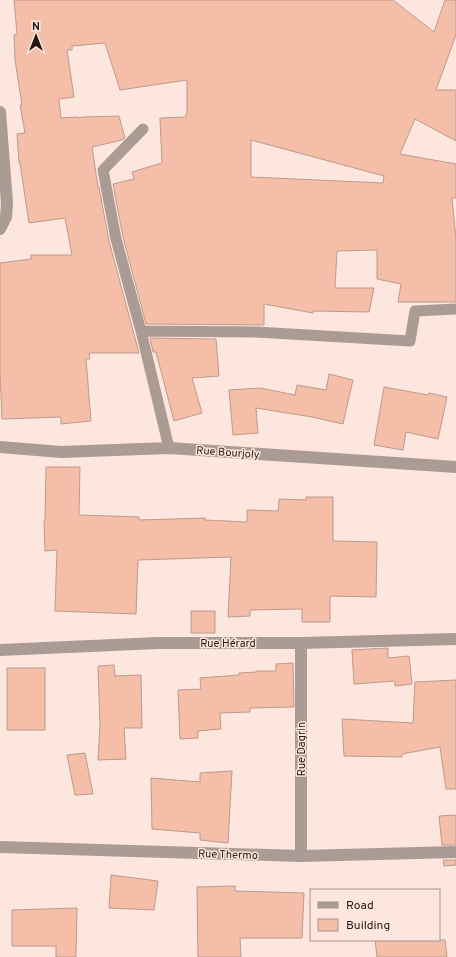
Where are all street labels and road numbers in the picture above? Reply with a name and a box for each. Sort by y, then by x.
street label: Rue Bourjoly [196,444,260,462]
street label: Rue Hérard [200,637,256,651]
street label: Rue Dagrin [295,722,309,776]
street label: Rue Thermo [198,847,258,863]

